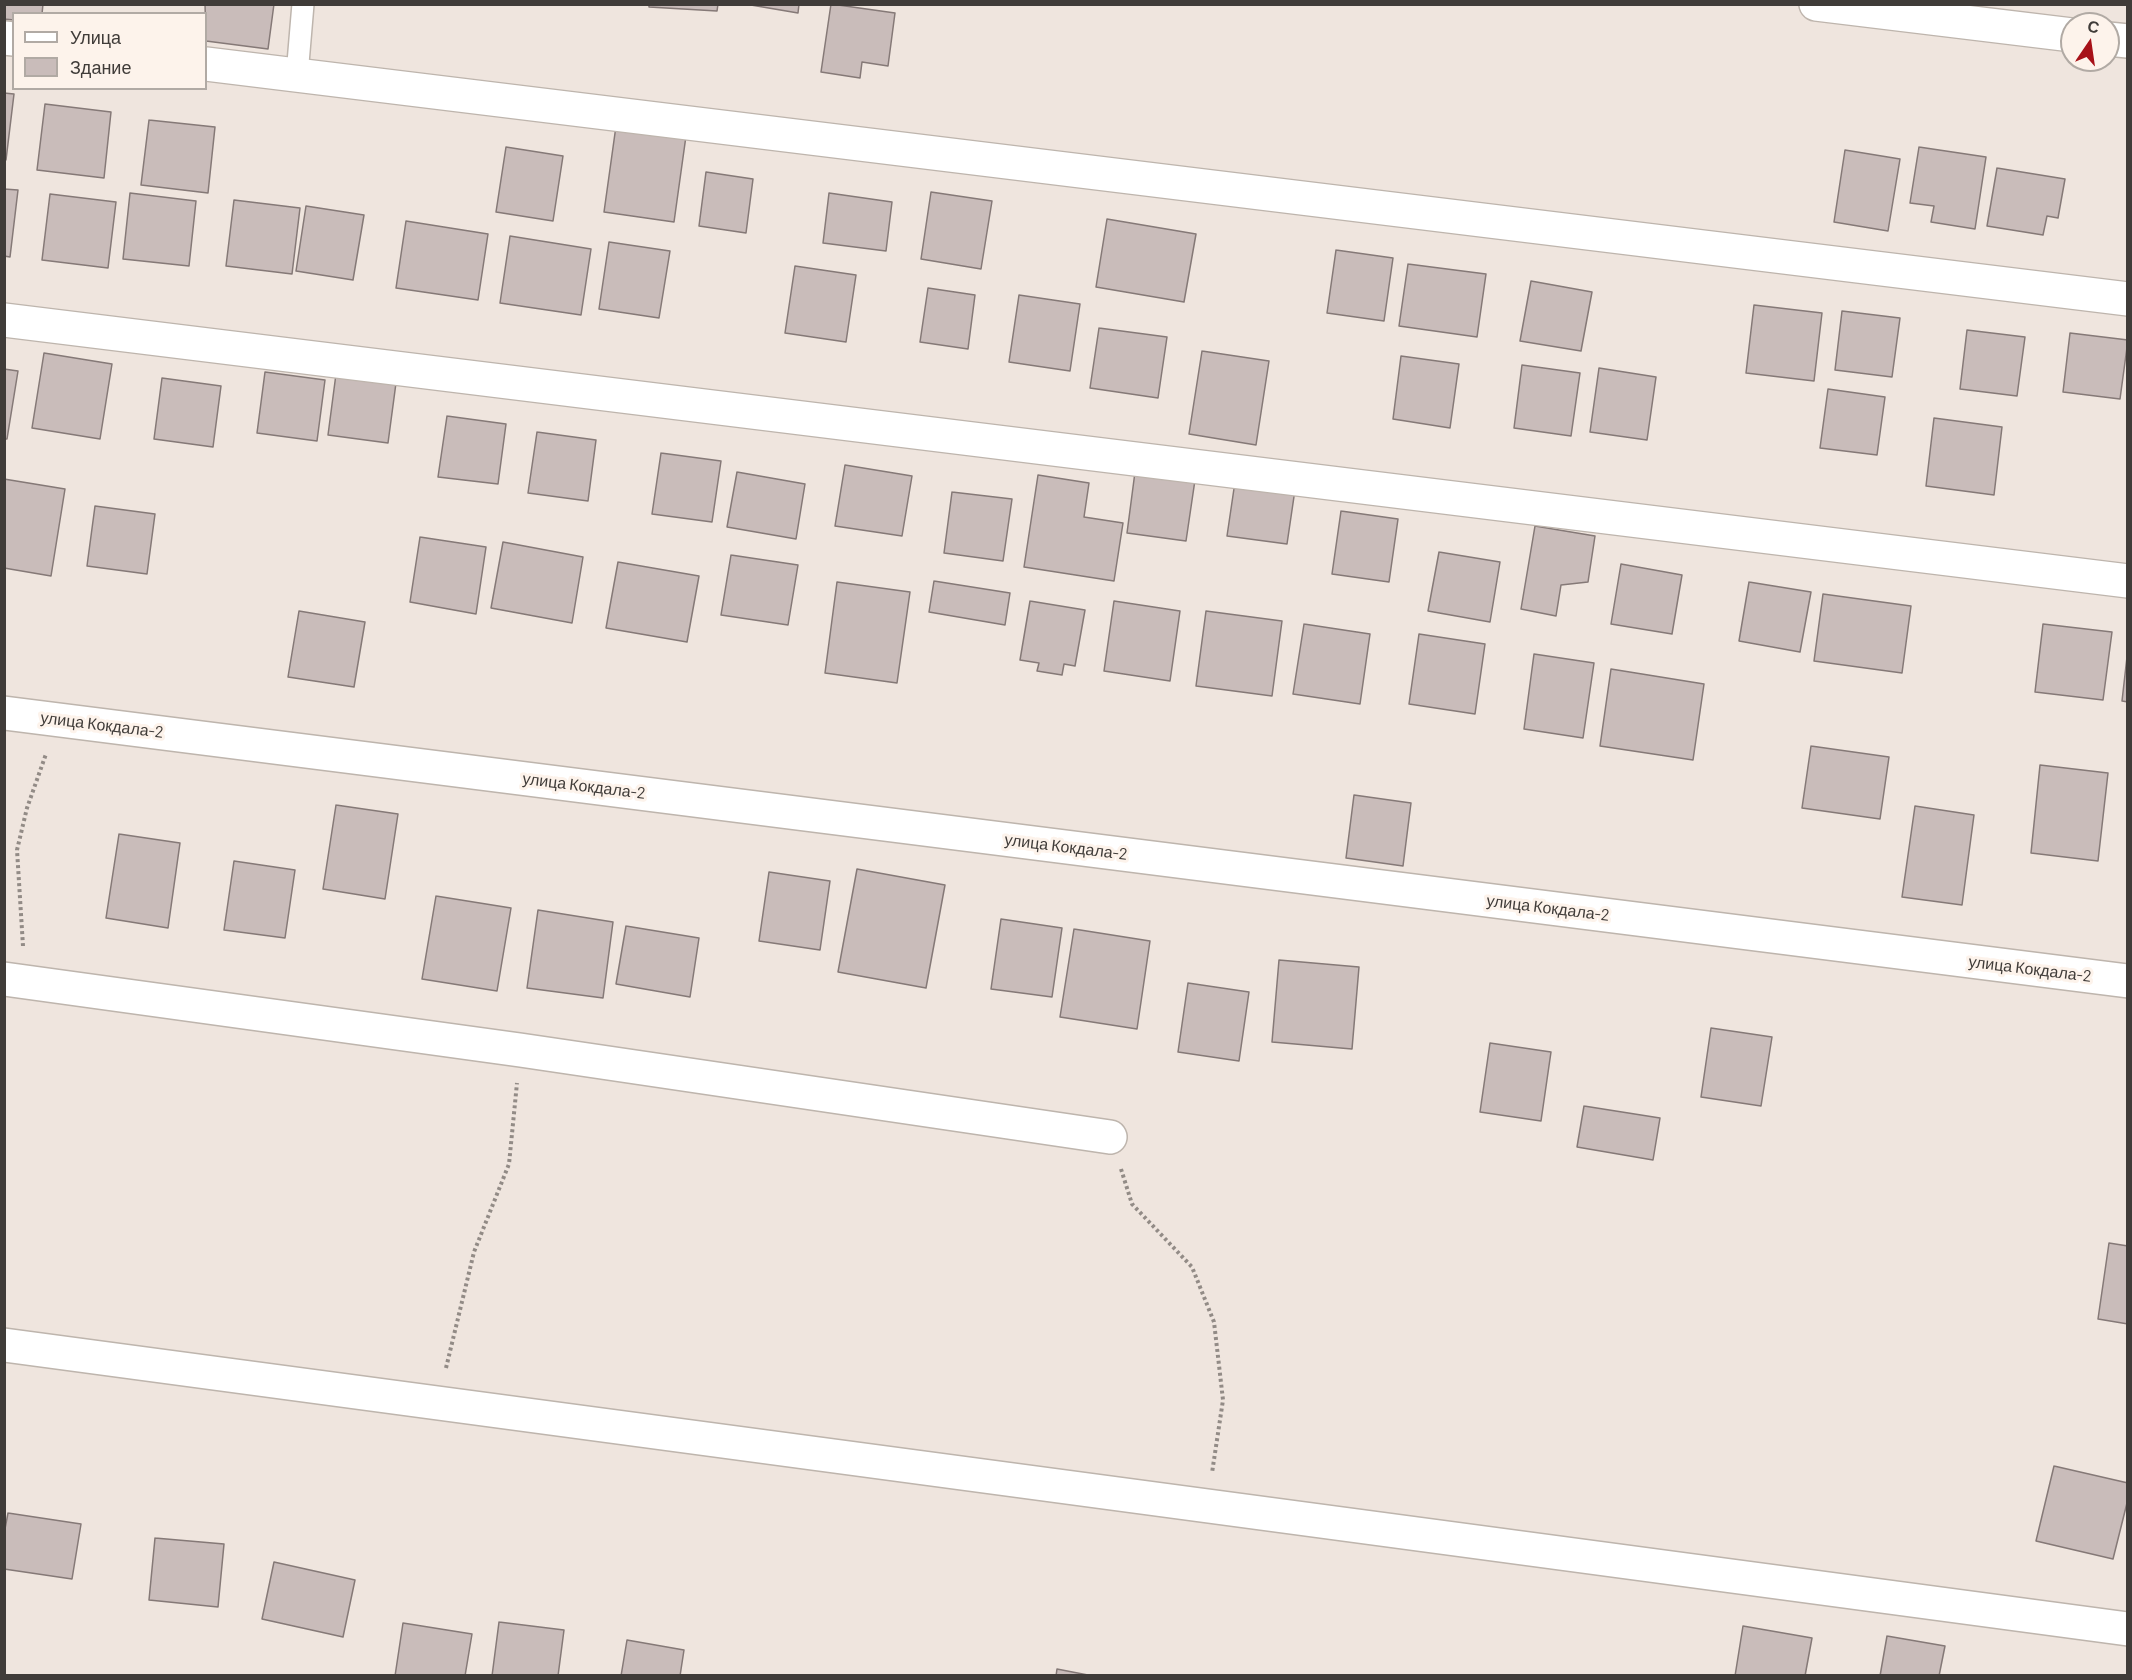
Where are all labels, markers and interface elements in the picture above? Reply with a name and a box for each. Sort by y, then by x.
legend [12,12,207,90]
north arrow [2060,12,2120,72]
text: С [2086,15,2101,36]
text: Улица [70,26,121,48]
text: Здание [70,56,131,78]
street label: улица Кокдала-2 [39,708,165,742]
street label: улица Кокдала-2 [521,769,647,803]
street label: улица Кокдала-2 [1003,830,1129,864]
street label: улица Кокдала-2 [1485,891,1611,925]
street label: улица Кокдала-2 [1967,952,2093,986]

